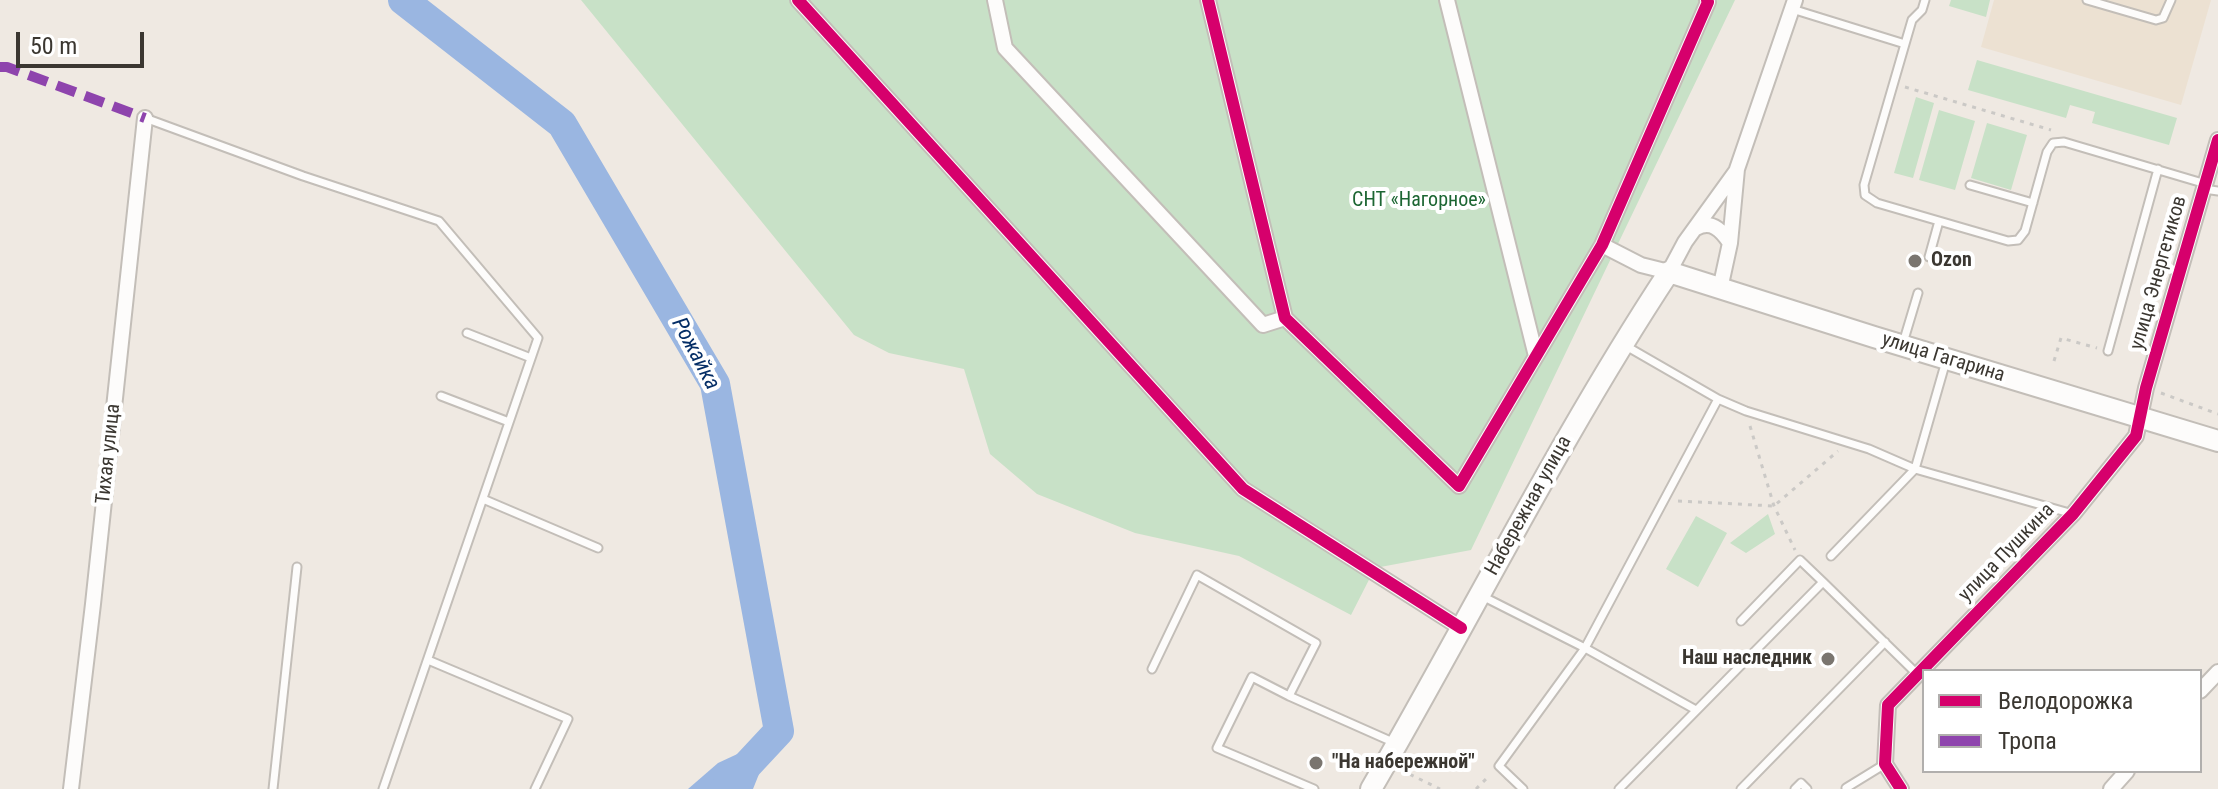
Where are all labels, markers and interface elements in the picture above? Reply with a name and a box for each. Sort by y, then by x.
scale bar [20,16,148,66]
text: 50 m [30,32,77,60]
park label: СНТ «Нагорное» [1352,189,1486,213]
street label: улица Энергетиков [2126,193,2192,353]
place label: Ozon [1931,249,1972,273]
marker: Ozon [1906,252,1924,270]
water label: Рожайка [665,313,725,395]
street label: улица Гагарина [1879,328,2007,388]
street label: Тихая улица [92,403,126,505]
street label: Набережная улица [1481,432,1577,580]
street label: улица Пушкина [1954,499,2060,607]
place label: Наш наследник [1682,647,1812,671]
marker: Наш наследник [1819,650,1837,668]
legend [1922,669,2202,773]
text: Велодорожка [1998,687,2133,715]
text: Тропа [1998,727,2057,755]
place label: "На набережной" [1332,751,1475,775]
marker: "На набережной" [1307,754,1325,772]

